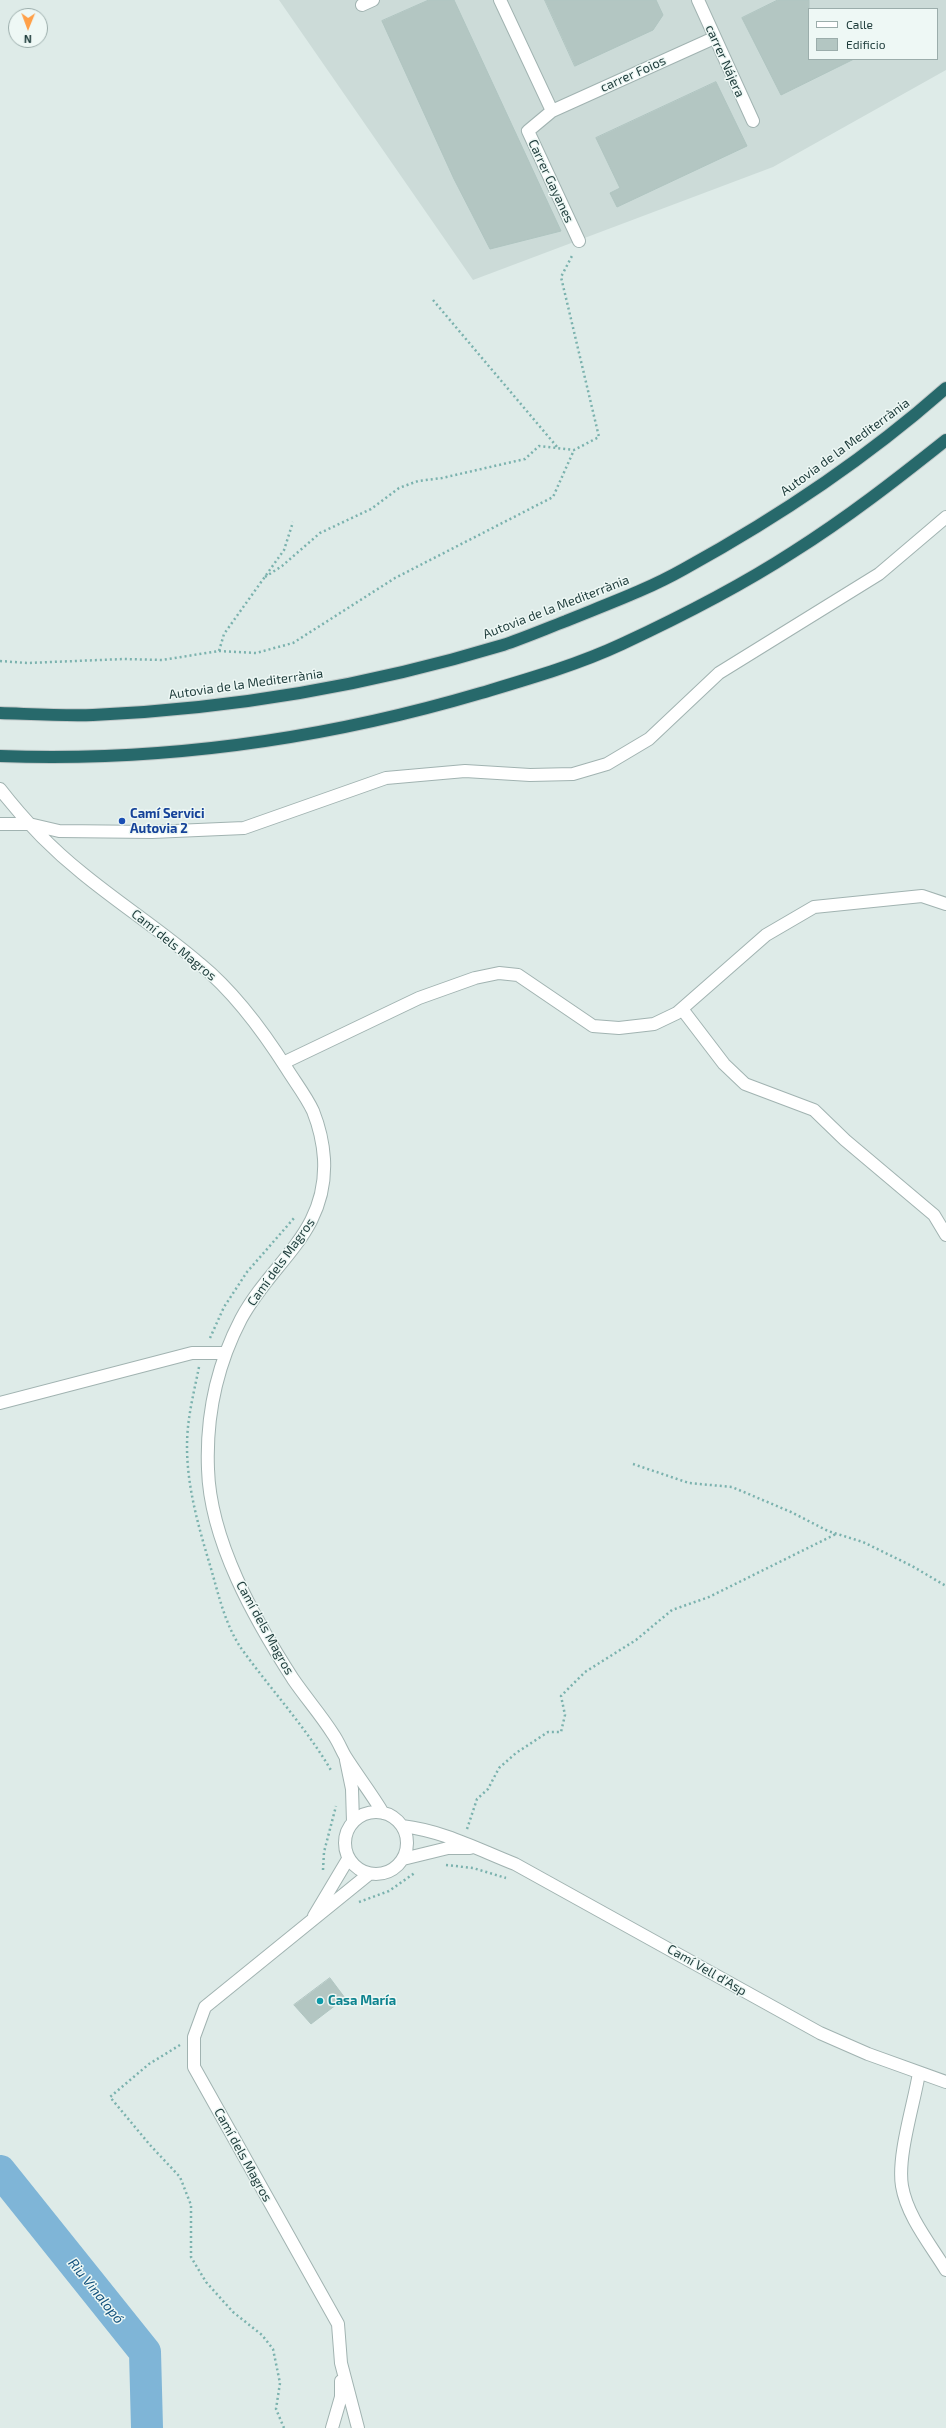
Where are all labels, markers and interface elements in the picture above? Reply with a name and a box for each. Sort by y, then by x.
north arrow [8,8,48,48]
legend [808,8,938,60]
text: Calle [846,17,873,31]
street label: carrer Nájera [702,22,748,100]
text: N [24,33,32,46]
text: Edificio [846,37,886,51]
street label: carrer Foios [598,53,668,95]
street label: Carrer Gayanes [525,137,577,225]
street label: Autovia de la Mediterrània [777,395,913,499]
street label: Autovia de la Mediterrània [481,572,631,642]
street label: Autovia de la Mediterrània [168,665,324,703]
place label: Camí Servici Autovia 2 [130,806,205,837]
marker: Camí Servici Autovia 2 [117,816,127,826]
street label: Camí dels Magros [128,906,220,984]
street label: Camí dels Magros [244,1215,318,1309]
street label: Camí dels Magros [233,1578,297,1678]
street label: Camí Vell d'Asp [665,1941,749,1999]
place label: Casa María [328,1993,396,2009]
marker: Casa María [315,1996,325,2006]
street label: Camí dels Magros [211,2105,275,2205]
water label: Riu Vinalopó [65,2255,127,2327]

